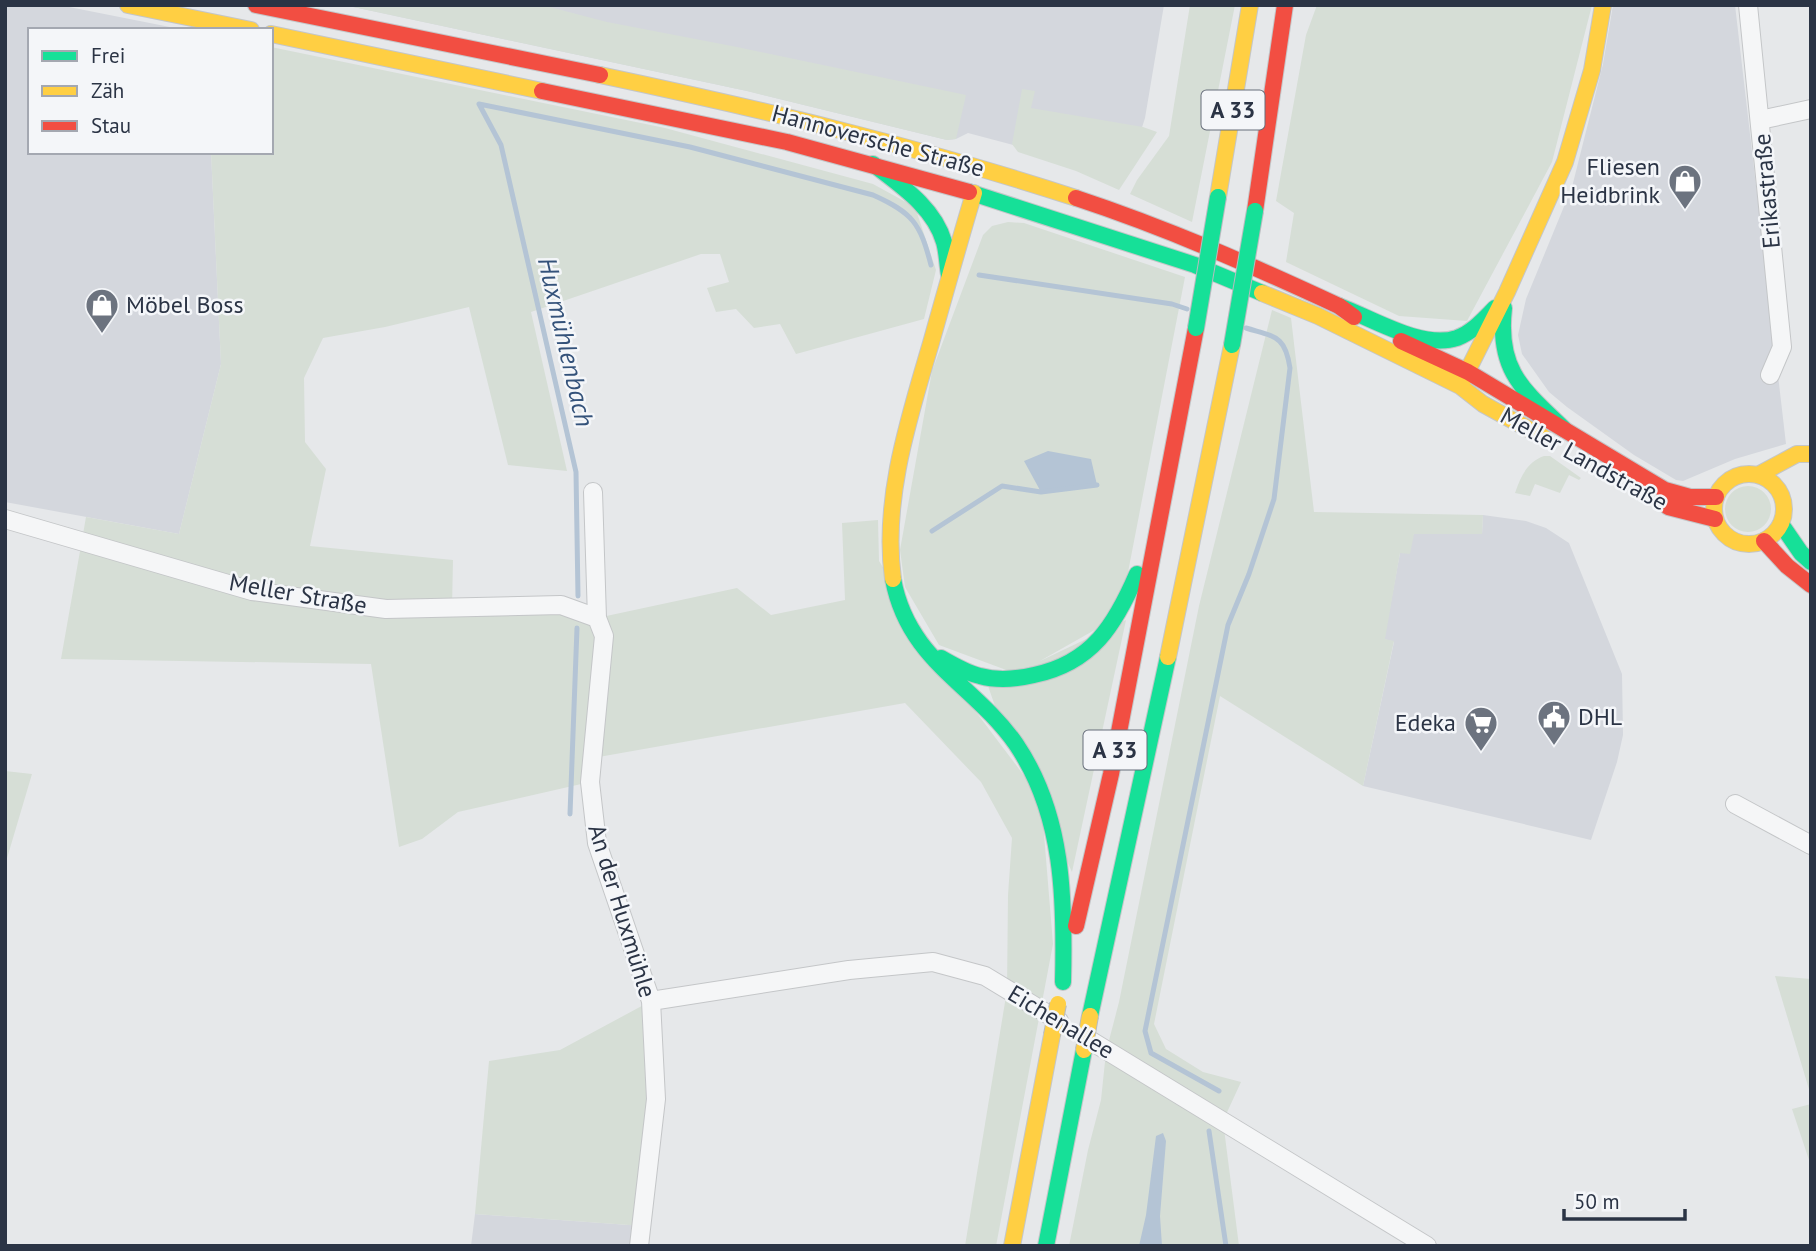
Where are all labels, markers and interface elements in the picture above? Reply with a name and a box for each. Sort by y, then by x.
legend [28,28,273,154]
text: Frei [91,42,125,69]
text: Zäh [91,77,124,104]
road number: A 33 [1202,90,1264,130]
street label: Hannoversche Straße [769,97,988,184]
text: Stau [91,112,131,139]
street label: Erikastraße [1746,132,1787,250]
place label: Fliesen Heidbrink [1560,151,1661,210]
shop icon: Fliesen Heidbrink [1666,162,1704,211]
water label: Huxmühlenbach [531,254,602,430]
shop icon: Möbel Boss [83,286,121,335]
place label: Möbel Boss [126,289,244,320]
street label: Meller Landstraße [1495,400,1673,517]
street label: Meller Straße [227,566,369,621]
public building icon: DHL [1535,698,1573,747]
place label: DHL [1578,701,1622,732]
supermarket icon: Edeka [1462,704,1500,753]
place label: Edeka [1395,707,1456,738]
road number: A 33 [1084,730,1146,770]
street label: An der Huxmühle [581,821,664,1001]
street label: Eichenallee [1002,978,1120,1065]
scale bar [1564,1178,1685,1222]
text: 50 m [1574,1188,1620,1215]

